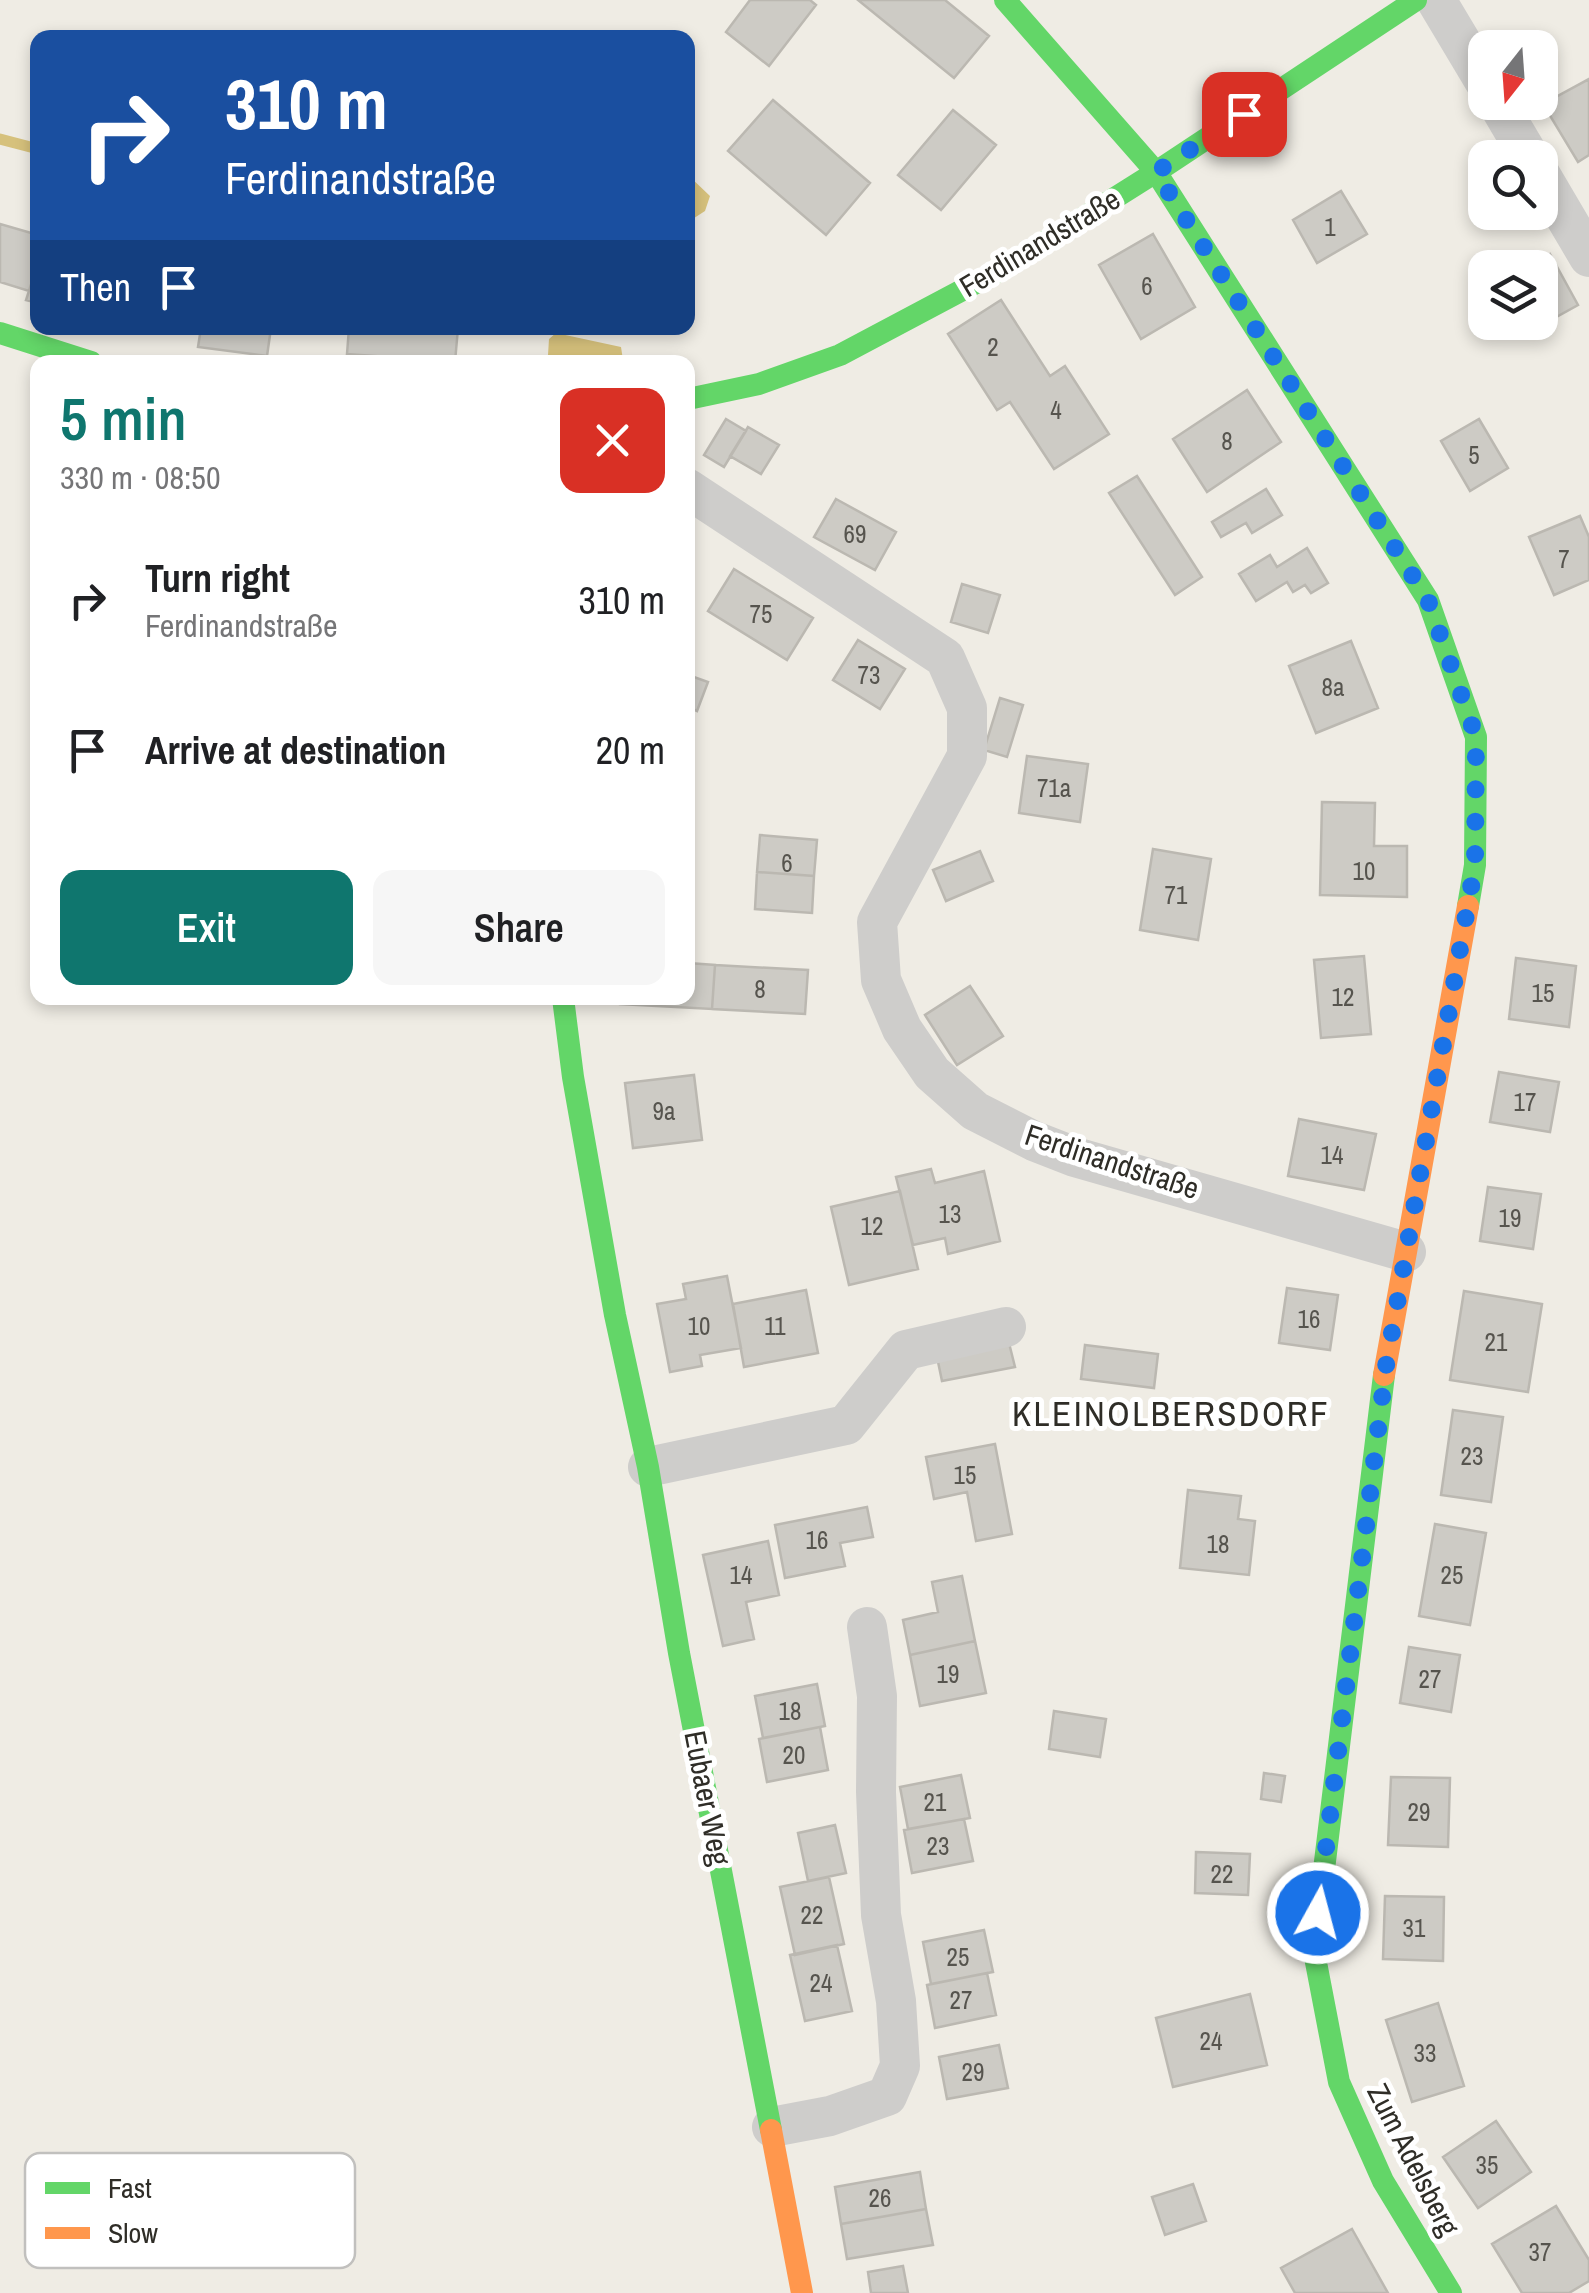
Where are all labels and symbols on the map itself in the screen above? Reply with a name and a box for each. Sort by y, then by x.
north arrow [1468,30,1558,120]
pin [1202,72,1287,157]
street label: Ferdinandstraße [952,178,1127,306]
house number: 1 [1324,210,1336,244]
house number: 6 [1141,269,1153,303]
house number: 2 [987,330,999,364]
house number: 4 [1050,393,1062,427]
house number: 8 [1221,424,1233,458]
house number: 5 [1468,438,1480,472]
house number: 69 [844,517,866,551]
house number: 7 [1558,542,1570,576]
house number: 75 [750,597,772,631]
house number: 73 [858,658,880,692]
house number: 8a [1322,670,1345,704]
house number: 71a [1037,771,1072,805]
house number: 6 [781,846,793,880]
house number: 10 [1353,854,1375,888]
house number: 71 [1165,878,1188,912]
house number: 8 [754,972,766,1006]
house number: 15 [1532,976,1554,1010]
house number: 12 [1332,980,1354,1014]
house number: 17 [1514,1085,1536,1119]
house number: 9a [653,1094,676,1128]
street label: Ferdinandstraße [1020,1114,1204,1208]
house number: 14 [1321,1138,1343,1172]
house number: 13 [939,1197,961,1231]
house number: 19 [1499,1201,1521,1235]
house number: 12 [861,1209,883,1243]
house number: 16 [1298,1302,1320,1336]
house number: 10 [688,1309,710,1343]
house number: 11 [764,1309,786,1343]
house number: 21 [1485,1325,1508,1359]
district label: KLEINOLBERSDORF [1012,1390,1330,1437]
house number: 23 [1461,1439,1483,1473]
house number: 15 [954,1458,976,1492]
house number: 16 [806,1523,828,1557]
house number: 18 [1207,1527,1229,1561]
house number: 14 [730,1558,752,1592]
house number: 25 [1441,1558,1463,1592]
house number: 19 [937,1657,959,1691]
house number: 27 [1419,1662,1441,1696]
house number: 18 [779,1694,801,1728]
street label: Eubaer Weg [675,1727,741,1869]
house number: 20 [783,1738,805,1772]
house number: 21 [924,1785,947,1819]
house number: 29 [1408,1795,1430,1829]
house number: 23 [927,1829,949,1863]
house number: 22 [1211,1857,1233,1891]
position arrow [1266,1861,1370,1965]
house number: 22 [801,1898,823,1932]
house number: 31 [1403,1911,1426,1945]
house number: 25 [947,1940,969,1974]
house number: 24 [810,1966,832,2000]
house number: 27 [950,1983,972,2017]
house number: 24 [1200,2024,1222,2058]
house number: 33 [1414,2036,1436,2070]
house number: 29 [962,2055,984,2089]
street label: Zum Adelsberg [1359,2077,1469,2243]
house number: 35 [1476,2148,1498,2182]
legend [25,2153,355,2268]
text: Fast [108,2169,152,2207]
house number: 26 [869,2181,891,2215]
text: Slow [108,2214,158,2252]
house number: 37 [1529,2235,1551,2269]

